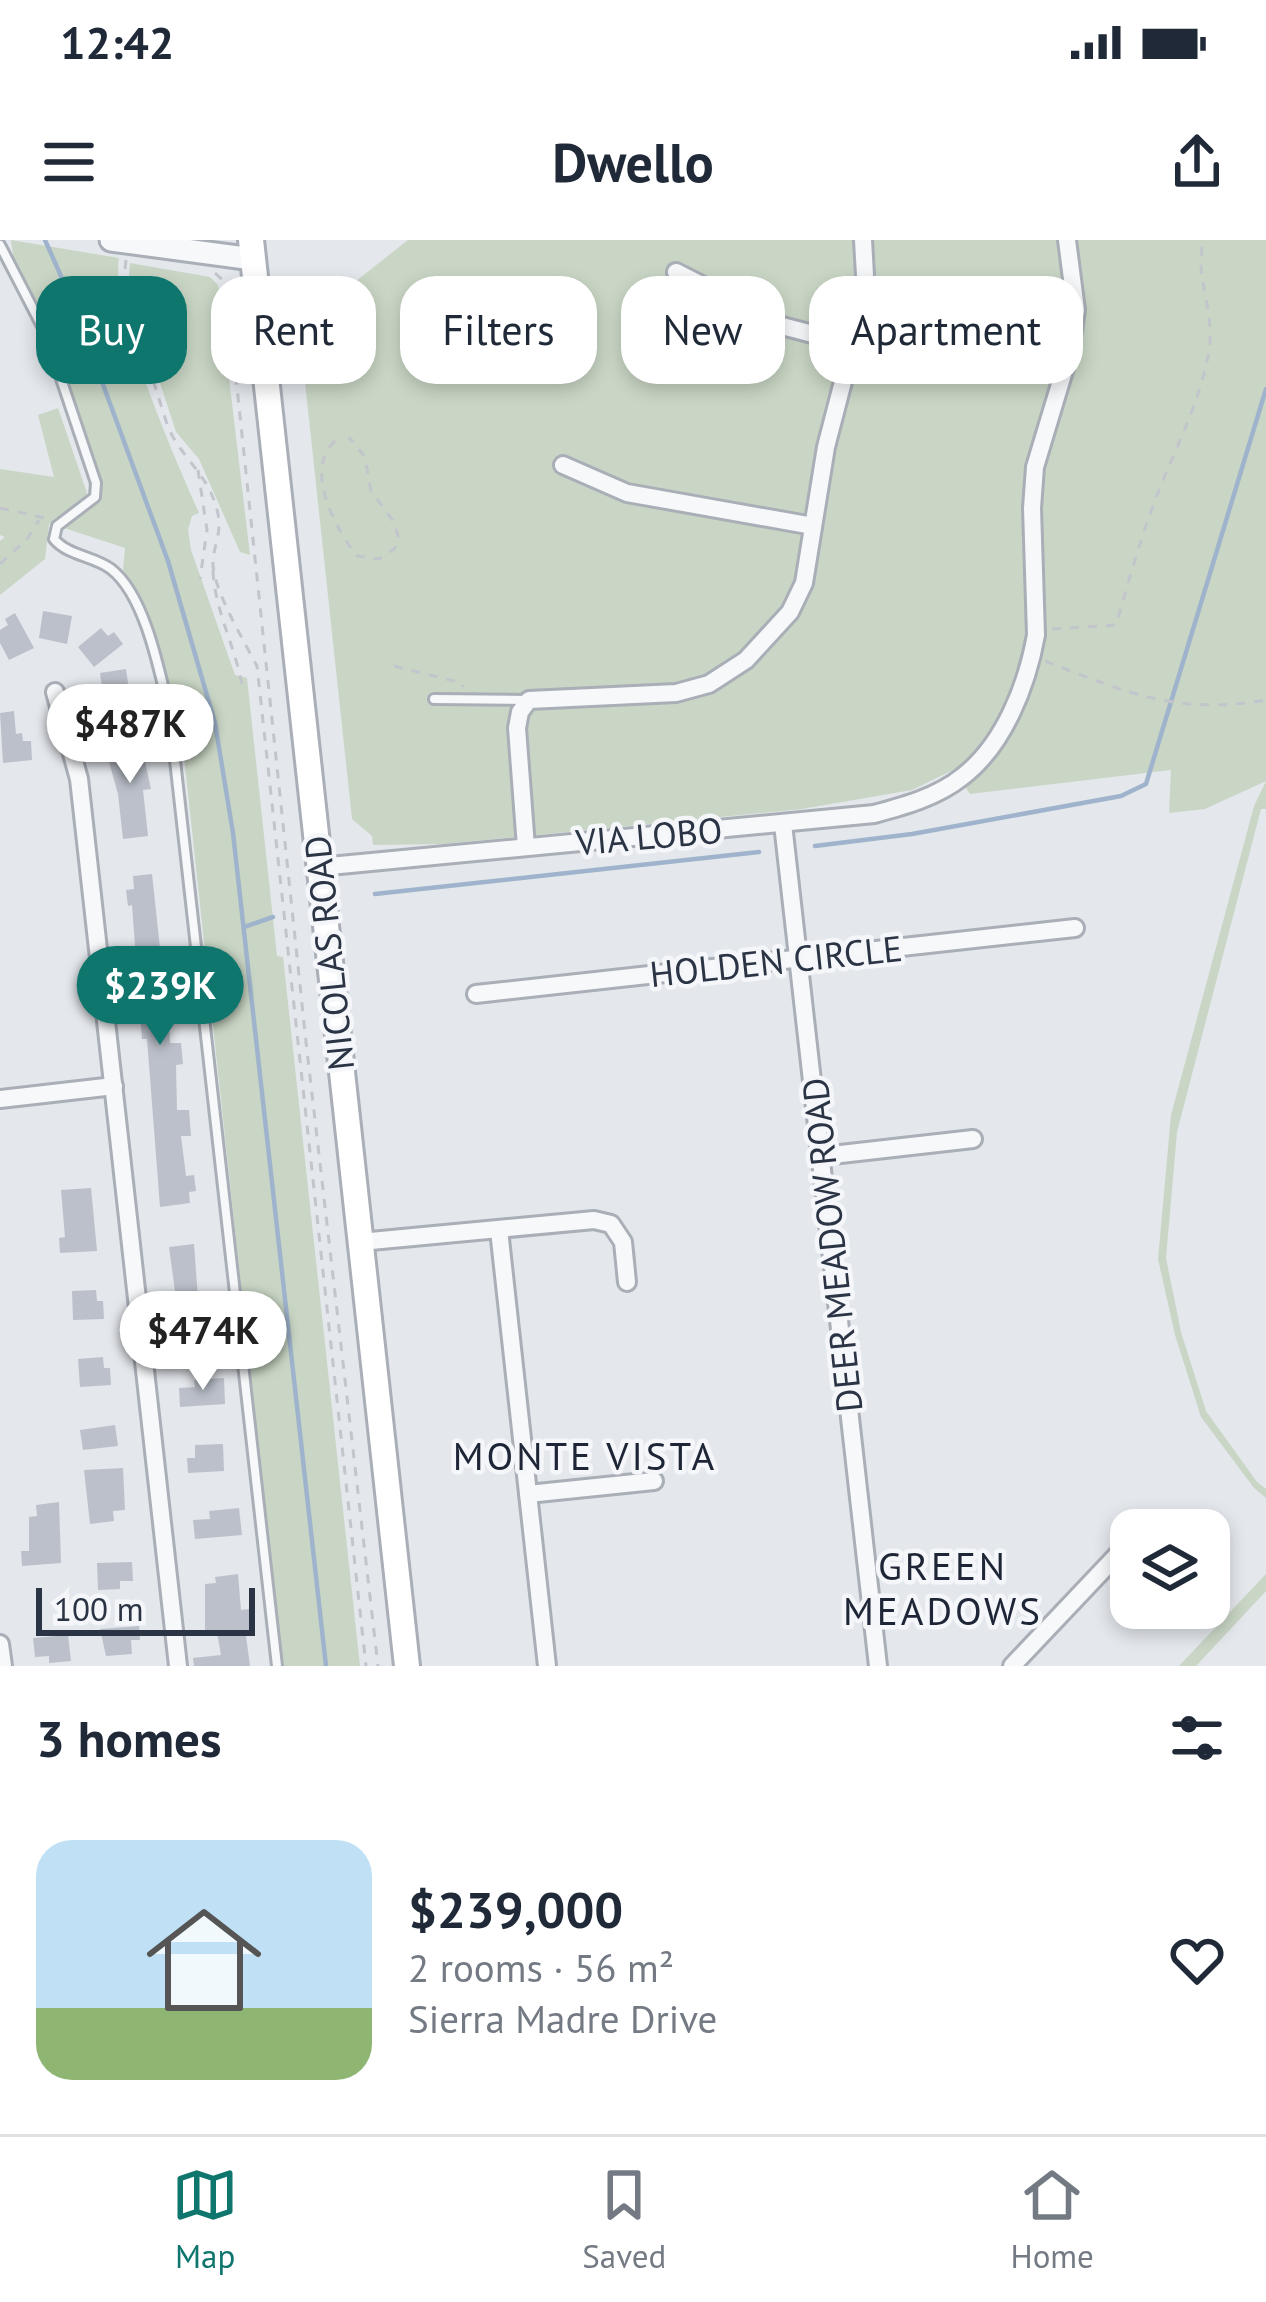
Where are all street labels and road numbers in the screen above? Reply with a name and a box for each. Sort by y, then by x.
street label: VIA LOBO [573,806,724,865]
street label: NICOLAS ROAD [293,833,364,1073]
street label: HOLDEN CIRCLE [647,924,904,997]
street label: DEER MEADOW ROAD [791,1075,872,1415]

